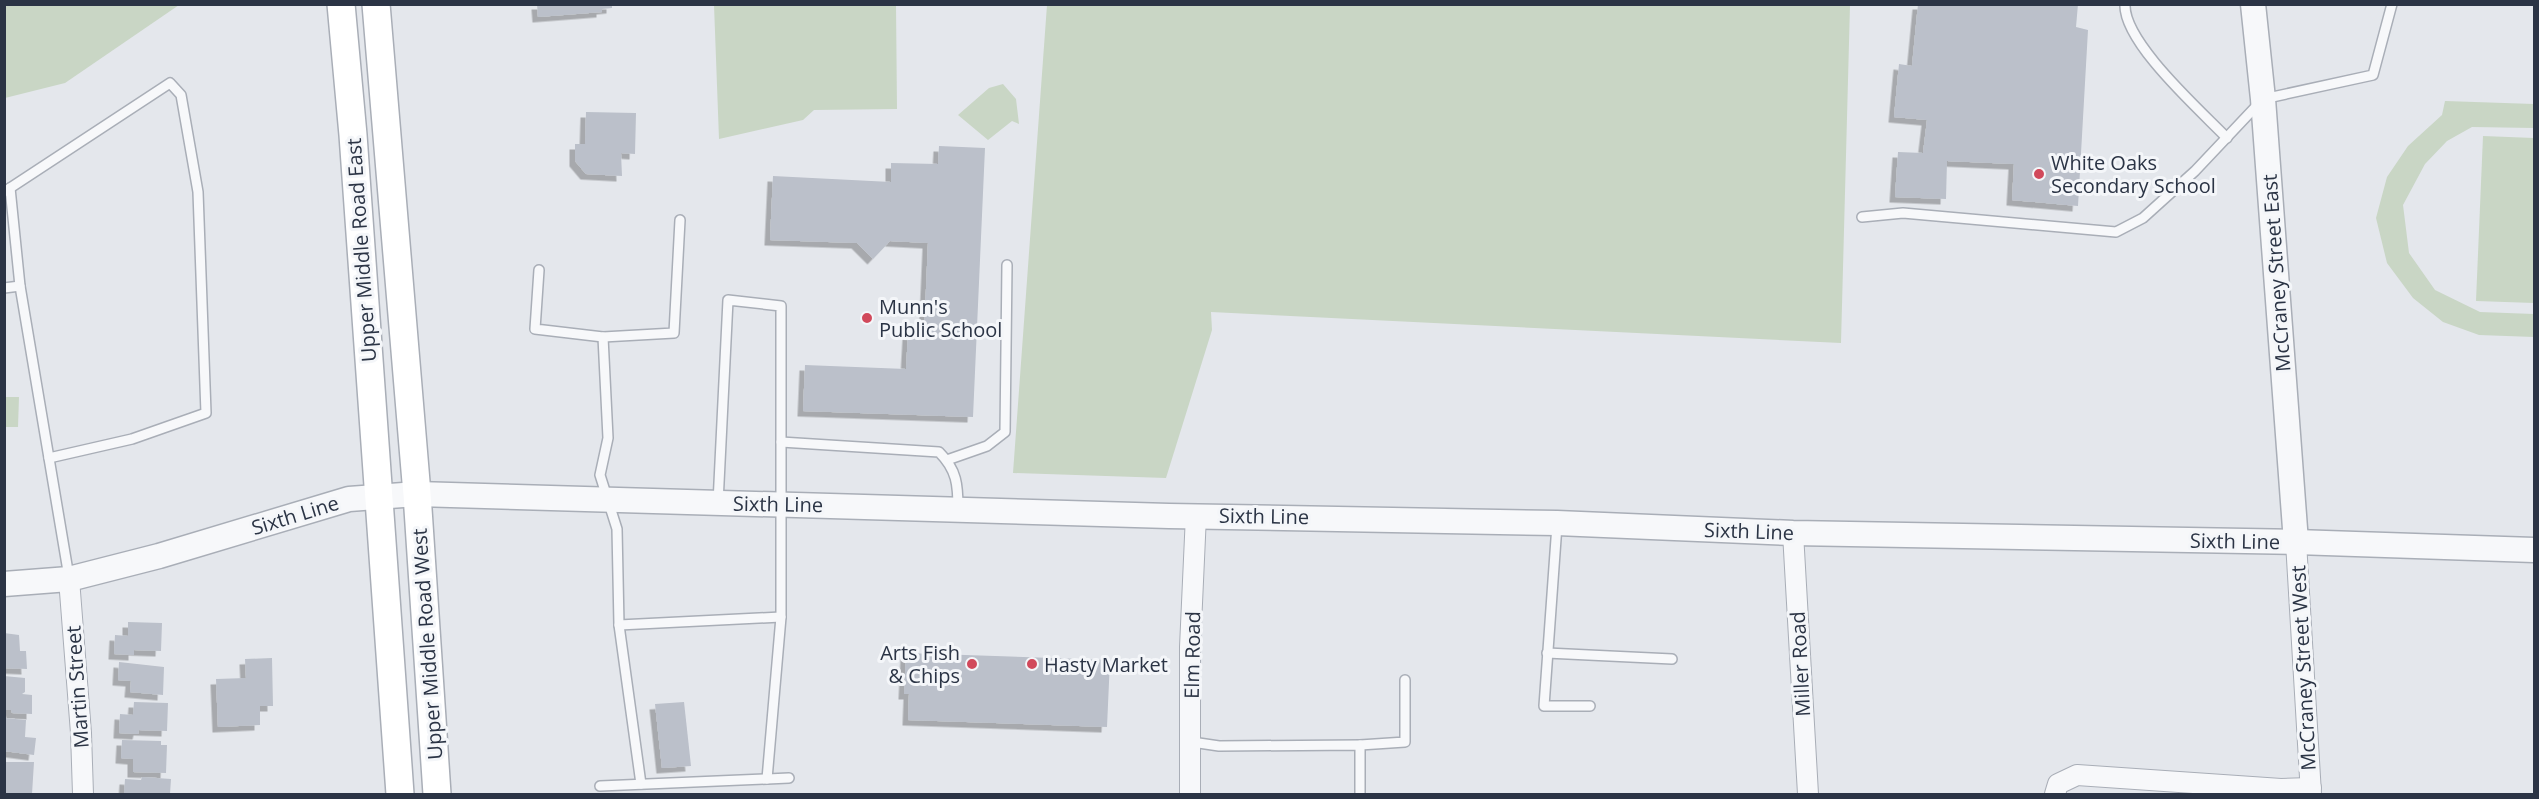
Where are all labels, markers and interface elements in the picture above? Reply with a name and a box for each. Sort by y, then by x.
street label: Upper Middle Road East [340,137,382,363]
place label: White Oaks Secondary School [2051,149,2216,199]
marker: White Oaks Secondary School [2032,167,2046,181]
street label: McCraney Street East [2256,173,2296,373]
place label: Munn's Public School [879,293,1002,343]
marker: Munn's Public School [860,311,874,325]
street label: Sixth Line [248,489,342,541]
street label: Sixth Line [733,490,823,518]
street label: Sixth Line [1219,502,1309,530]
street label: Sixth Line [1704,516,1794,546]
street label: Upper Middle Road West [405,527,449,761]
street label: Sixth Line [2190,527,2280,555]
street label: McCraney Street West [2284,565,2322,771]
street label: Elm Road [1178,611,1206,699]
street label: Miller Road [1784,611,1816,717]
street label: Martin Street [59,625,95,749]
place label: Arts Fish & Chips [880,639,960,689]
place label: Hasty Market [1044,651,1168,678]
marker: Arts Fish & Chips [965,657,979,671]
marker: Hasty Market [1025,657,1039,671]

